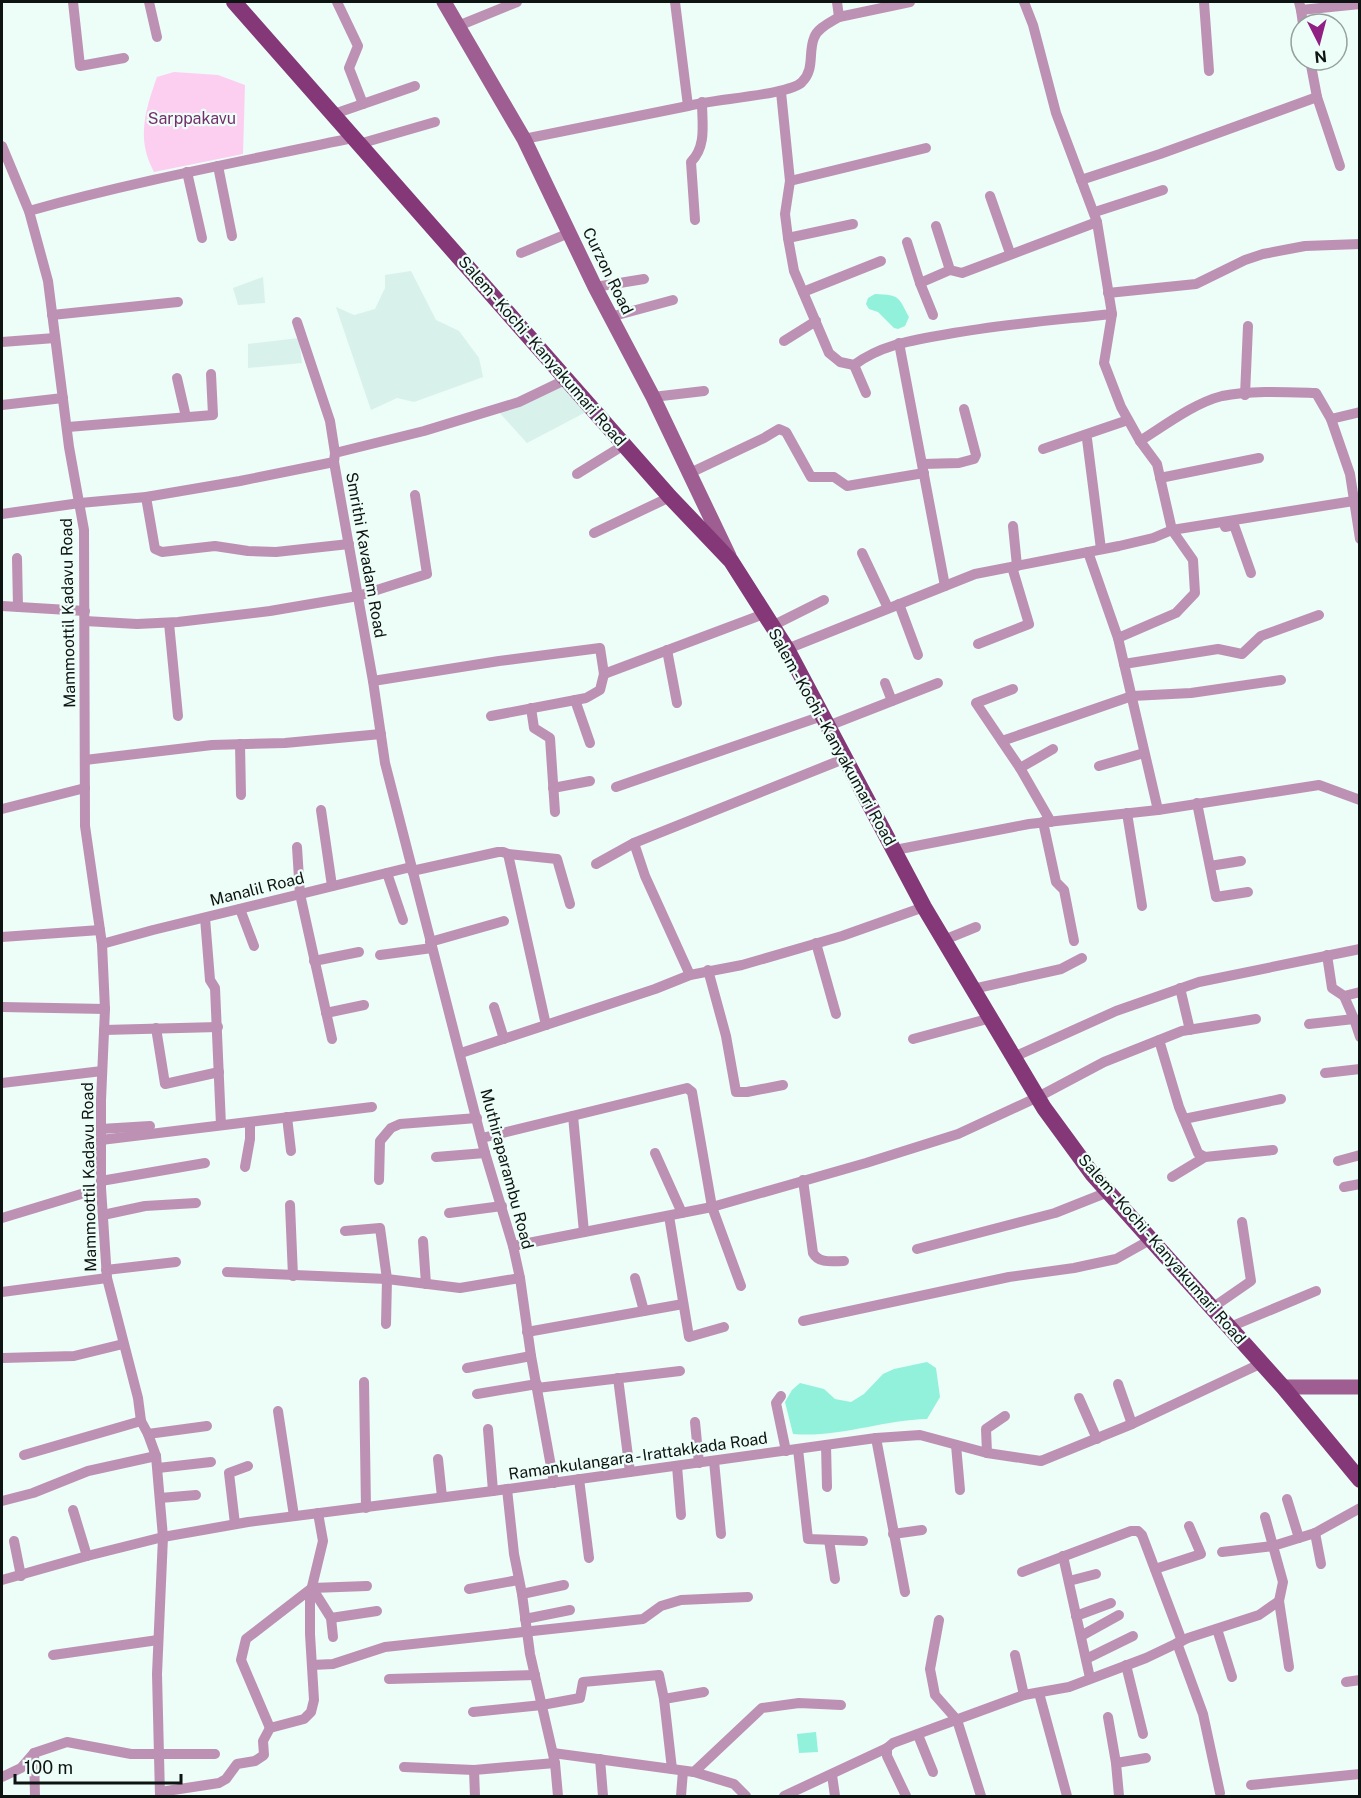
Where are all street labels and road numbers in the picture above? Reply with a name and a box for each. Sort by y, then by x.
street label: Curzon Road [579,224,637,318]
street label: Salem - Kochi - Kanyakumari Road [454,252,630,450]
street label: Smrithi Kavadam Road [342,471,390,639]
street label: Mammoottil Kadavu Road [57,518,79,708]
street label: Salem - Kochi - Kanyakumari Road [764,625,900,849]
street label: Manalil Road [208,868,306,910]
street label: Mammoottil Kadavu Road [78,1082,100,1272]
street label: Muthiraparambu Road [476,1087,538,1251]
street label: Salem - Kochi - Kanyakumari Road [1074,1150,1250,1348]
street label: Ramankulangara - Irattakkada Road [507,1428,769,1484]

